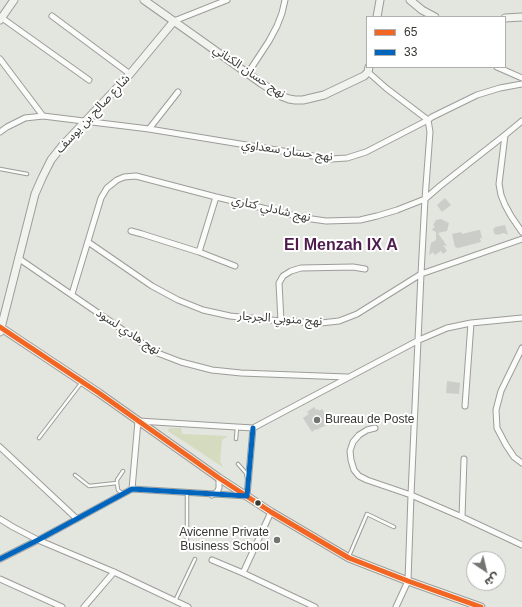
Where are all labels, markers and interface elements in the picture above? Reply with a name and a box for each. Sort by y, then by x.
legend [366,16,506,68]
text: 65 [404,25,417,39]
street label: نهج حسان الكناني [210,42,288,102]
text: 33 [404,45,417,59]
street label: شارع صالح بن يوسف [53,72,133,156]
street label: نهج حسان سعداوي [240,137,334,165]
street label: نهج شادلي كتاري [230,193,312,225]
district label: El Menzah IX A [284,236,398,256]
street label: نهج هادي لسود [93,306,163,358]
street label: نهج منوبي الجرجار [237,309,323,329]
place label: Bureau de Poste [325,413,414,427]
marker: Bureau de Poste [312,415,322,425]
unlabelled marker [253,498,263,508]
place label: Avicenne Private Business School [179,526,269,554]
marker: Avicenne Private Business School [272,535,282,545]
north arrow [466,551,506,591]
text: ش [483,571,502,589]

